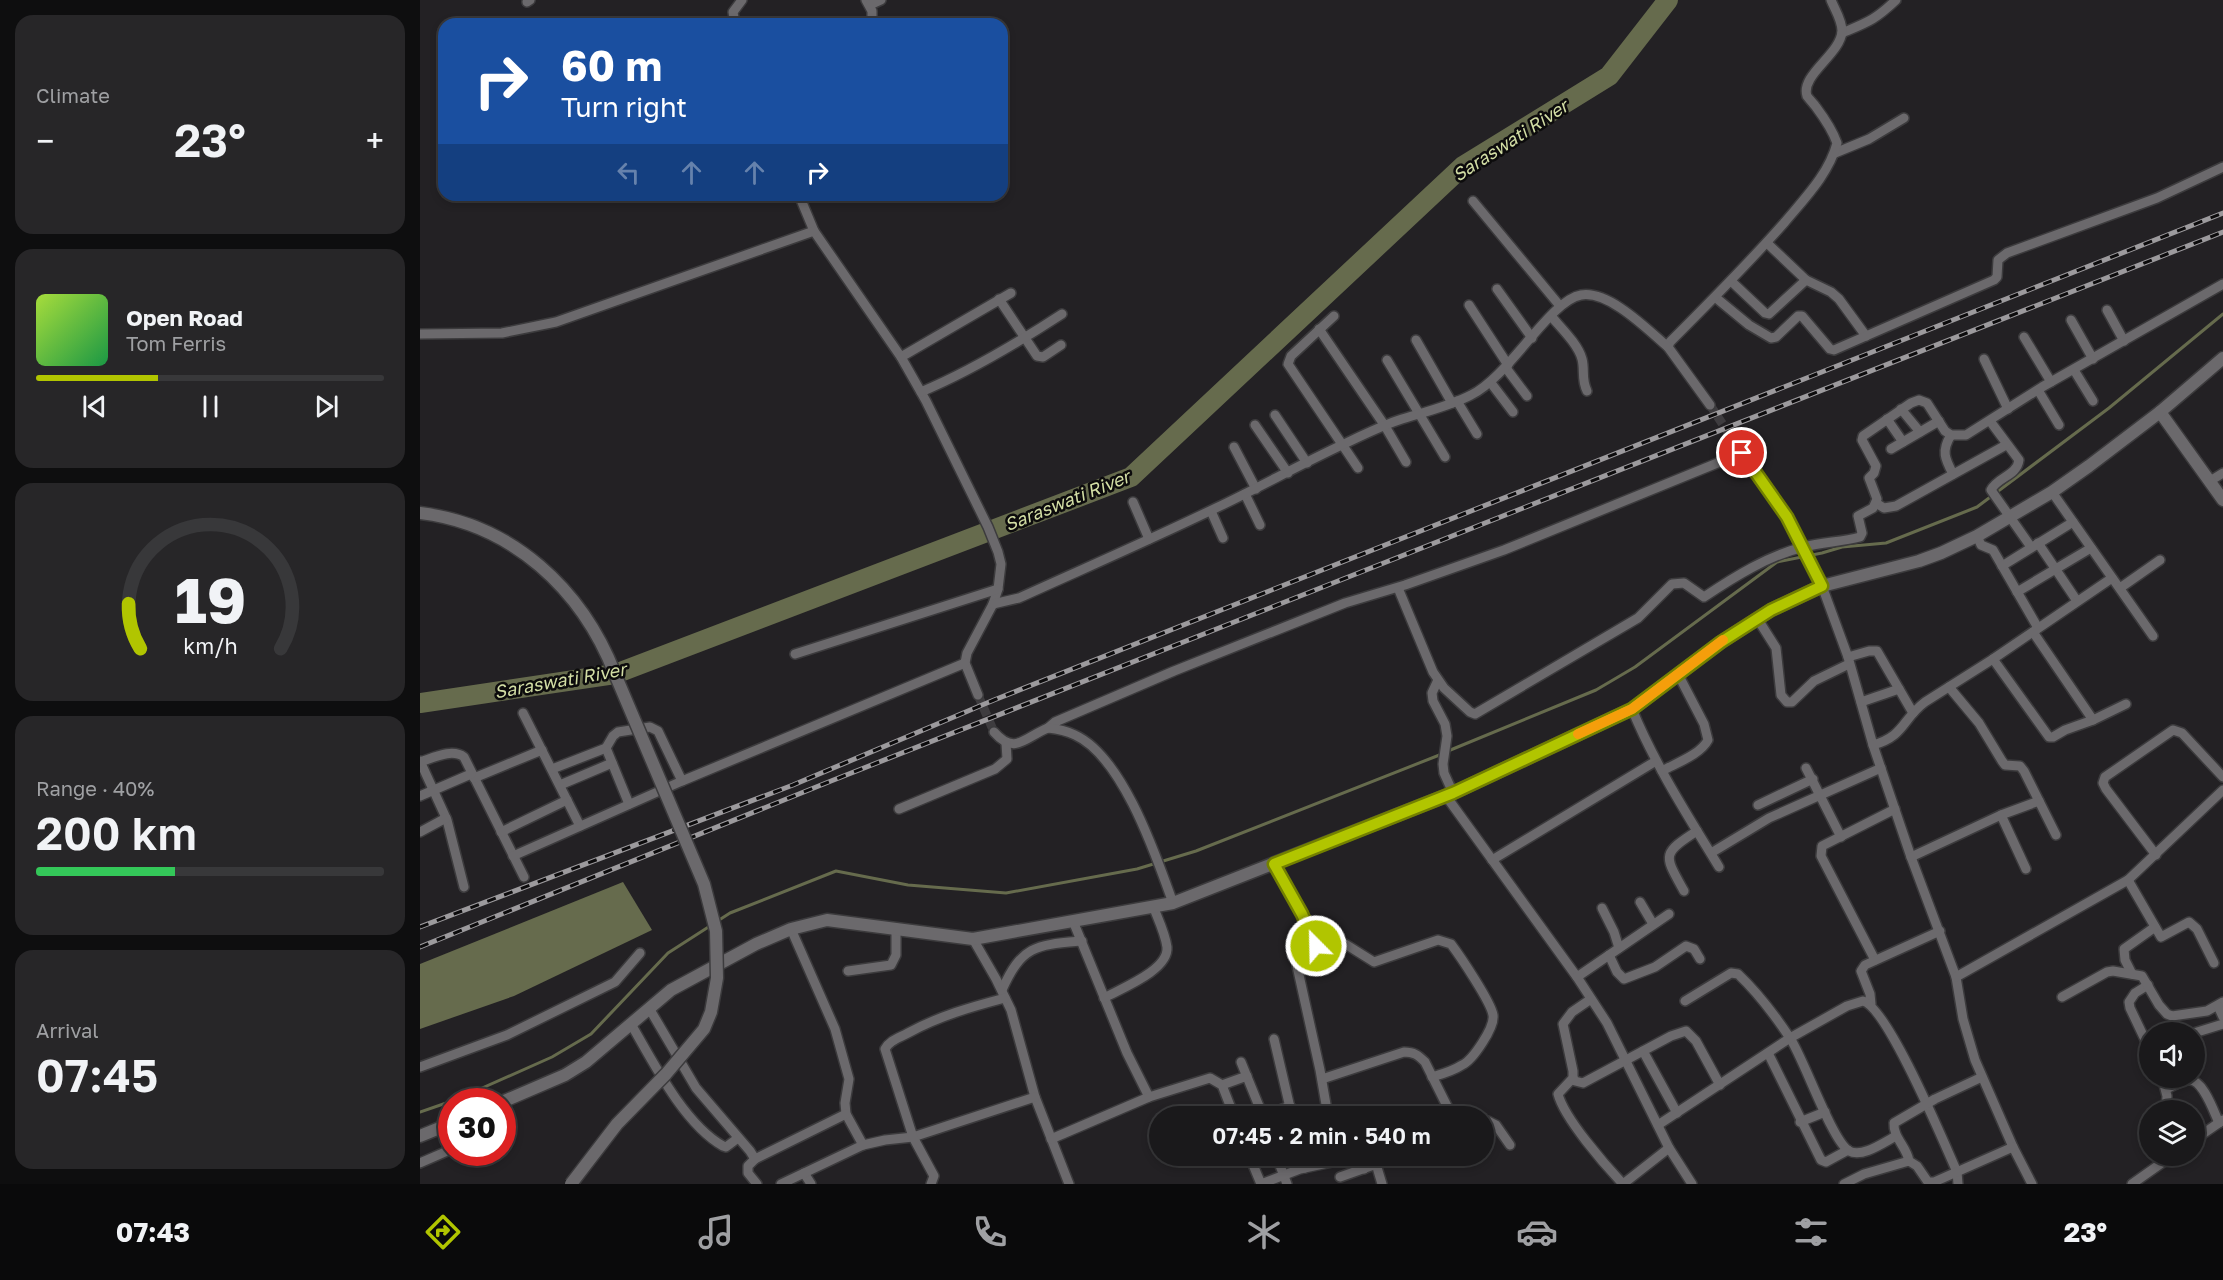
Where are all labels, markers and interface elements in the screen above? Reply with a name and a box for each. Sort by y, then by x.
text: 60 m [561,40,662,90]
icon: right [462,42,540,120]
text: Climate [36,83,110,107]
text: Turn right [561,91,687,123]
water label: Saraswati River [1448,93,1574,186]
text: 23° [174,113,246,167]
text: − [36,121,54,160]
text: + [366,121,384,160]
icon: left [612,156,645,189]
icon: ahead [675,156,708,189]
icon: ahead [738,156,771,189]
icon: right [801,156,834,189]
text: Open Road [126,304,243,331]
text: Tom Ferris [126,331,226,355]
icon: previous [78,390,111,423]
icon: pause [194,390,227,423]
icon: next [310,390,343,423]
pin [1716,427,1767,478]
icon: arrive [1725,436,1758,469]
water label: Saraswati River [1001,464,1136,535]
text: 19 [174,562,246,637]
text: km/h [183,633,237,659]
water label: Saraswati River [492,657,630,702]
text: Range · 40% [36,776,154,800]
text: 200 km [36,806,197,860]
position arrow [1284,914,1348,978]
text: Arrival [36,1018,99,1042]
map controls [2139,1022,2205,1166]
button: sound [2139,1022,2205,1088]
text: 07:45 [36,1048,158,1102]
speed limit sign: 30 [438,1088,516,1166]
button: layers [2139,1100,2205,1166]
text: 07:45 · 2 min · 540 m [1212,1122,1431,1149]
icon: directions [422,1211,464,1253]
icon: music [695,1211,737,1253]
icon: phone [969,1211,1011,1253]
icon: climate [1243,1211,1285,1253]
icon: car [1516,1211,1558,1253]
icon: filters [1790,1211,1832,1253]
text: 07:43 [116,1216,190,1248]
text: 23° [2064,1216,2107,1248]

